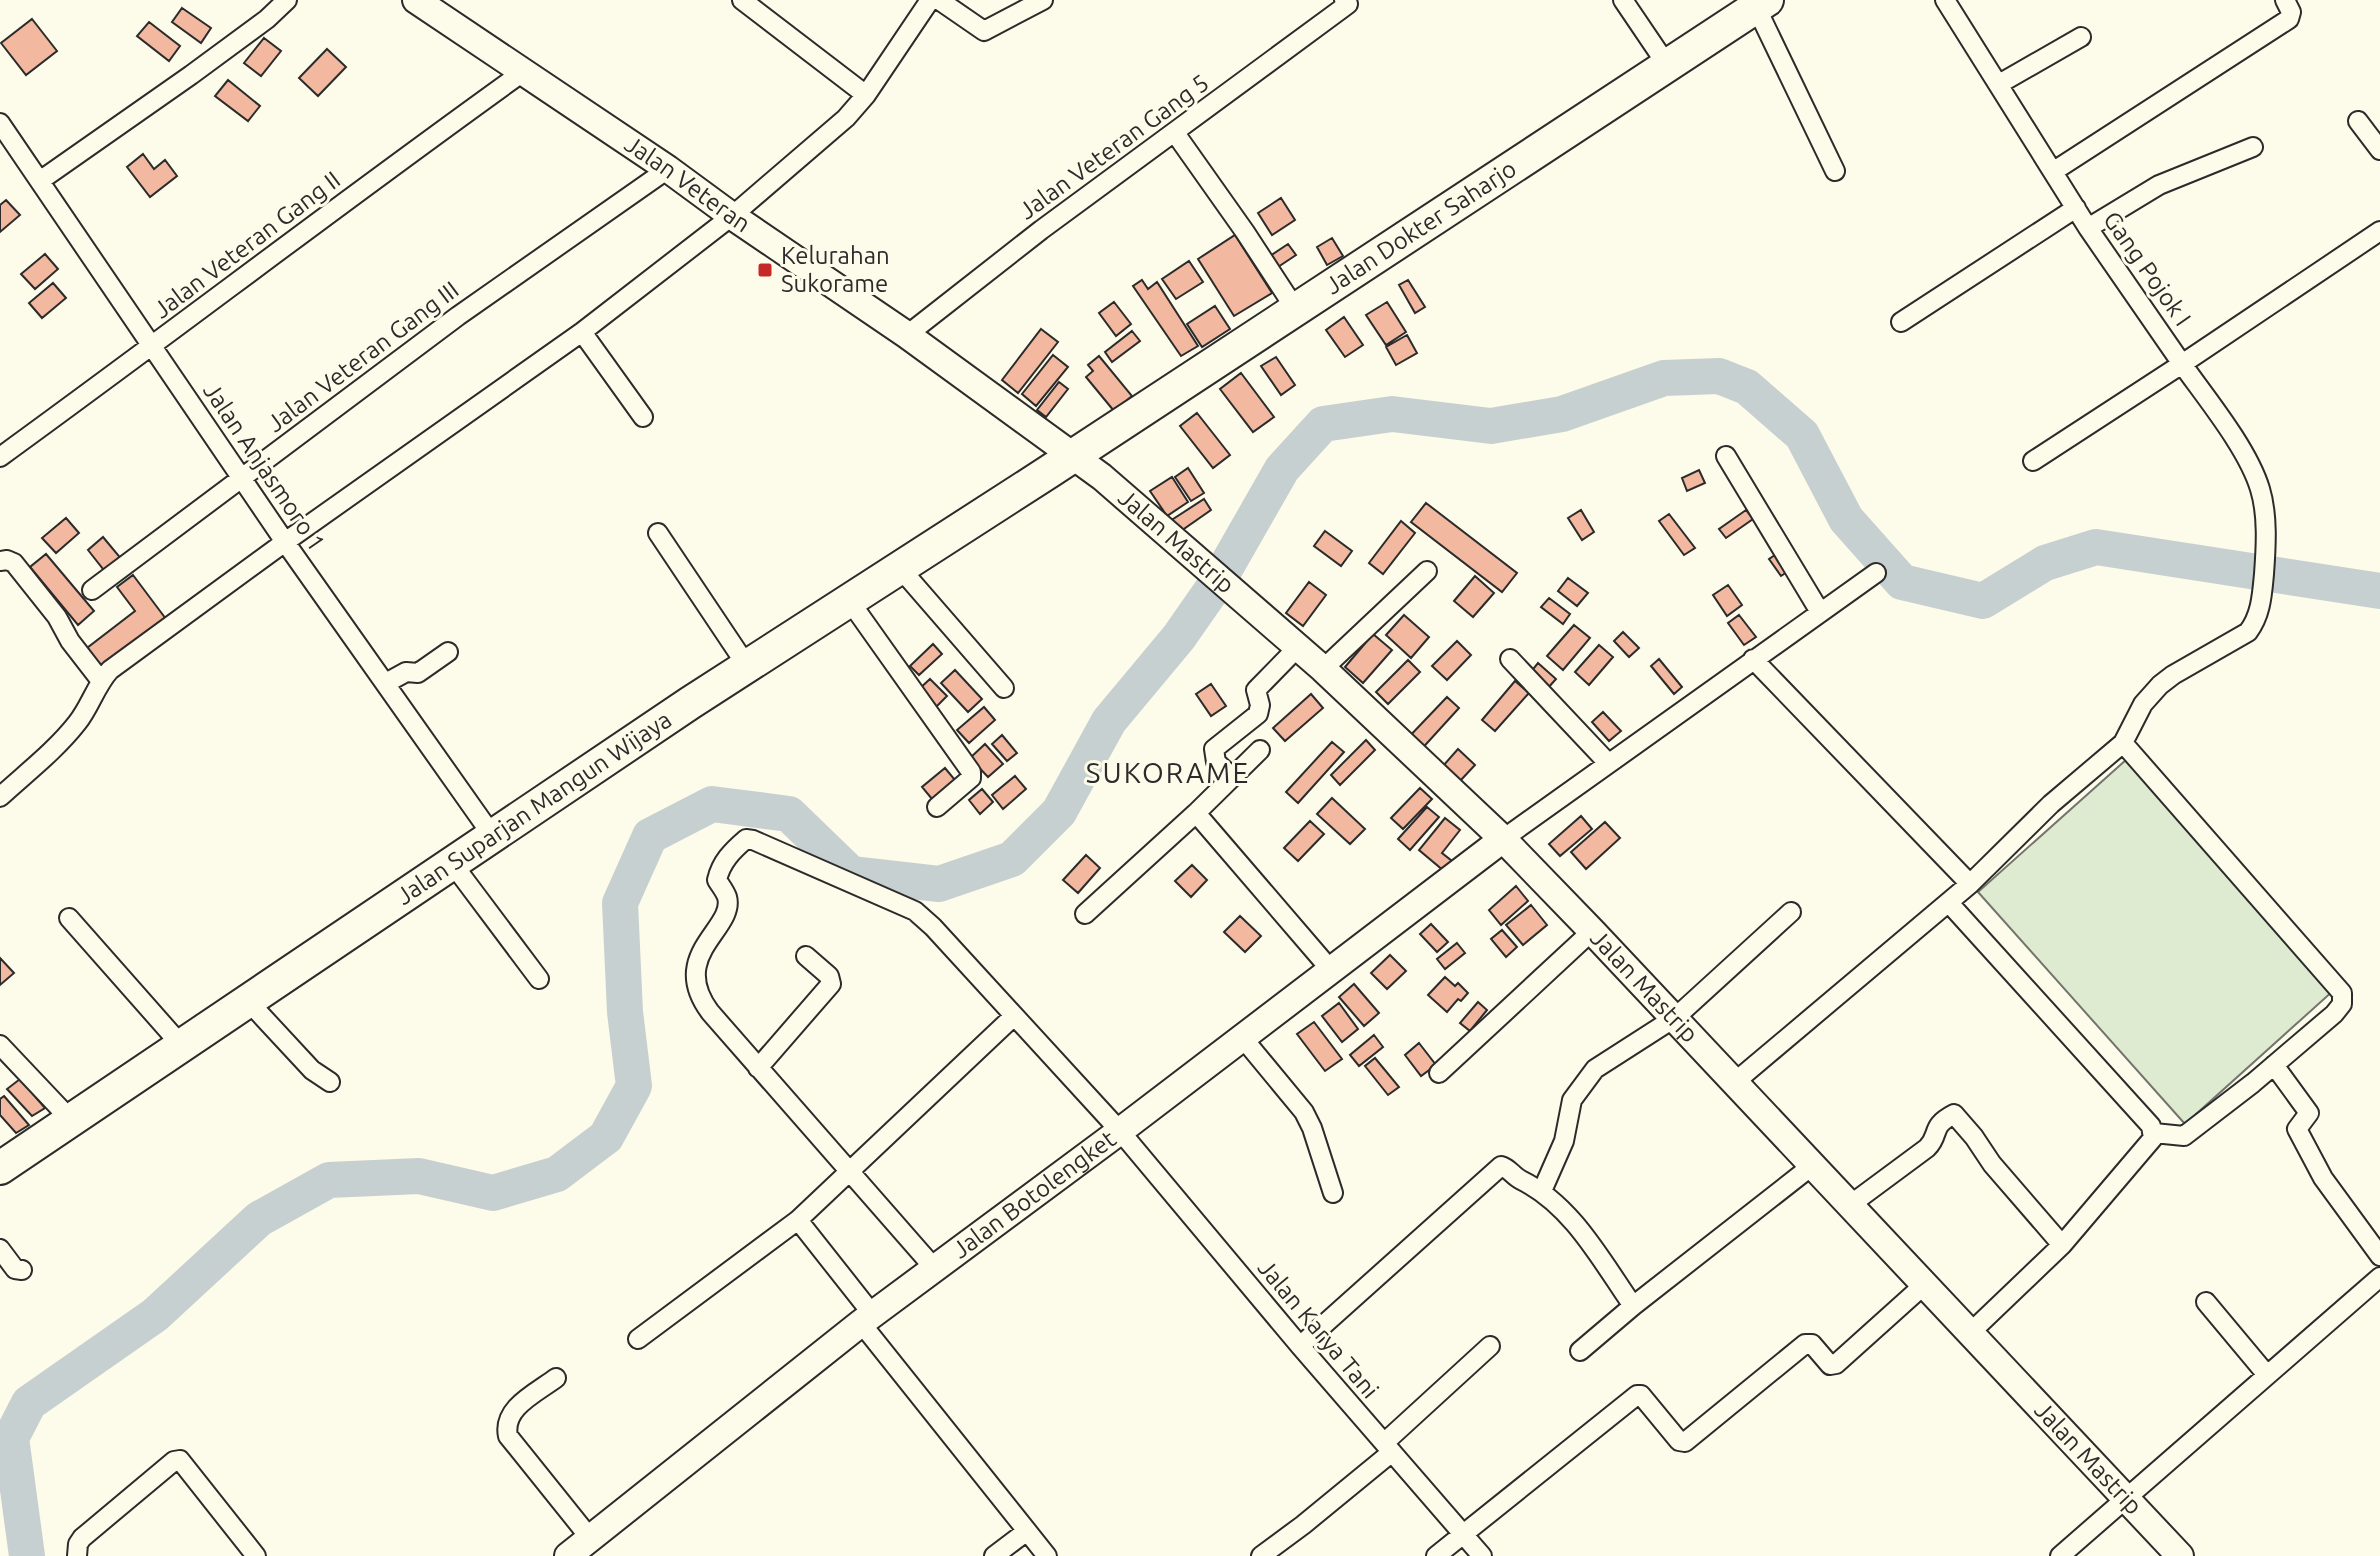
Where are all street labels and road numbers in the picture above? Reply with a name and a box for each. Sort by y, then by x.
street label: Jalan Veteran Gang 5 [1014,69,1214,224]
street label: Jalan Veteran [620,130,756,237]
street label: Jalan Dokter Saharjo [1320,155,1521,299]
street label: Jalan Veteran Gang II [148,166,345,324]
street label: Gang Pojok I [2098,206,2197,331]
street label: Jalan Veteran Gang III [262,276,464,437]
street label: Jalan Anjasmoro 1 [198,378,331,556]
street label: Jalan Mastrip [1113,484,1240,599]
street label: Jalan Suparjan Mangun Wijaya [391,706,676,910]
street label: Jalan Mastrip [1585,924,1704,1048]
street label: Jalan Botolengket [947,1125,1121,1263]
street label: Jalan Karya Tani [1253,1254,1384,1403]
street label: Jalan Mastrip [2029,1396,2148,1520]

